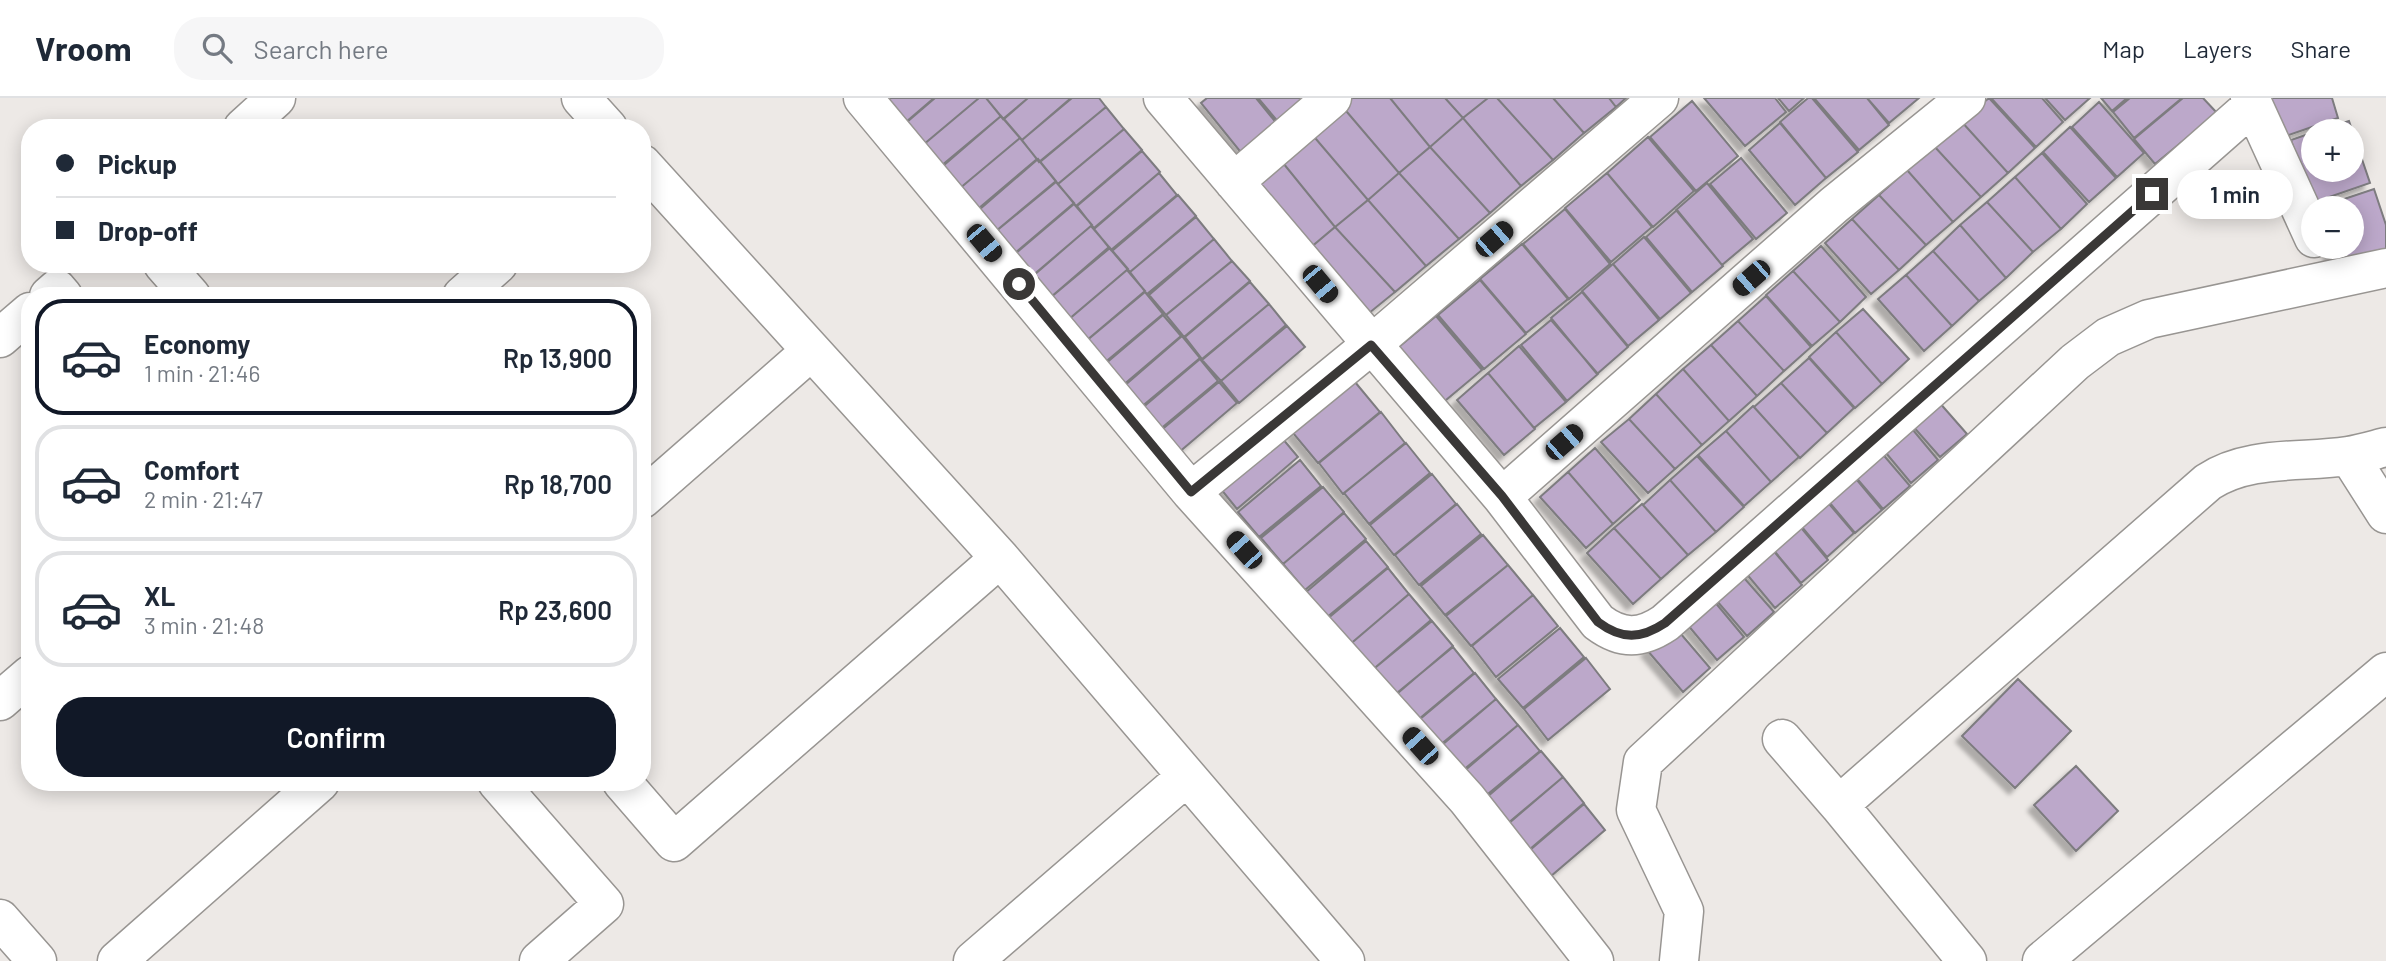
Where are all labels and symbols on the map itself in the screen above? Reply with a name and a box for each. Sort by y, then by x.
callout: 1 min [2176,170,2292,218]
route end [2136,178,2168,210]
car [1472,217,1517,261]
car [963,220,1006,266]
car [1729,256,1774,300]
car [1299,261,1342,307]
route start [1003,268,1035,300]
car [1542,420,1587,464]
car [1223,527,1266,573]
car [1399,723,1442,769]

